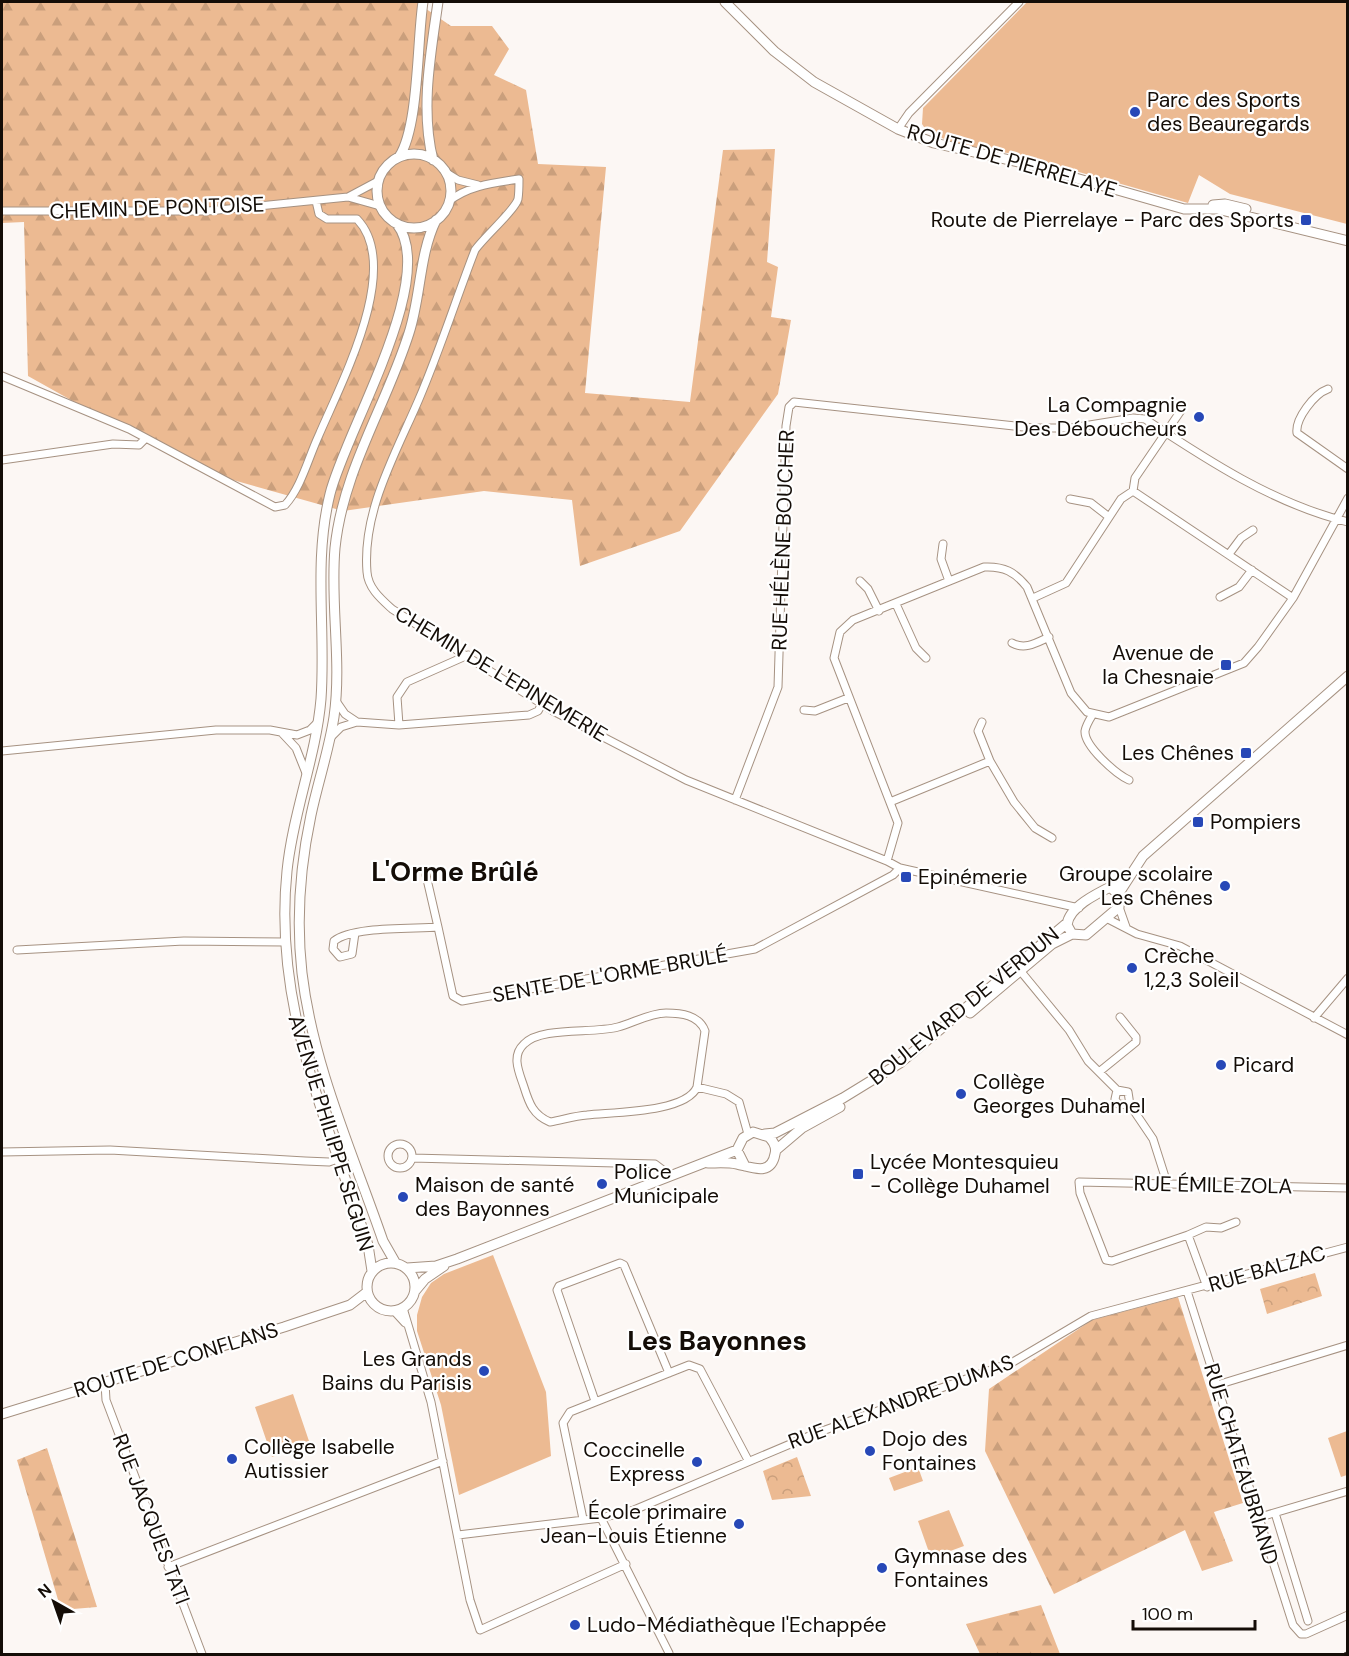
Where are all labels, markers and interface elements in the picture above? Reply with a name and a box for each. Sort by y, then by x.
place label: Parc des Sports des Beauregards [1147,86,1310,138]
marker: Parc des Sports des Beauregards [1128,105,1142,119]
street label: ROUTE DE PIERRELAYE [904,118,1120,204]
street label: CHEMIN DE PONTOISE [49,190,265,226]
place label: Route de Pierrelaye - Parc des Sports [931,206,1294,234]
marker: Route de Pierrelaye - Parc des Sports [1299,213,1313,227]
place label: La Compagnie Des Déboucheurs [1014,391,1187,443]
marker: La Compagnie Des Déboucheurs [1192,410,1206,424]
street label: RUE HÉLÈNE BOUCHER [765,429,801,651]
street label: CHEMIN DE L'EPINEMERIE [390,599,612,749]
place label: Avenue de la Chesnaie [1102,639,1214,691]
marker: Avenue de la Chesnaie [1219,658,1233,672]
place label: Les Chênes [1122,739,1234,767]
marker: Les Chênes [1239,746,1253,760]
place label: Pompiers [1210,808,1301,836]
marker: Pompiers [1191,815,1205,829]
district label: L'Orme Brûlé [371,854,539,889]
place label: Groupe scolaire Les Chênes [1059,860,1213,912]
place label: Epinémerie [918,863,1027,891]
marker: Epinémerie [899,870,913,884]
marker: Groupe scolaire Les Chênes [1218,879,1232,893]
street label: BOULEVARD DE VERDUN [863,921,1065,1091]
street label: SENTE DE L'ORME BRULÉ [490,941,730,1009]
place label: Crèche 1,2,3 Soleil [1144,942,1239,994]
marker: Crèche 1,2,3 Soleil [1125,961,1139,975]
street label: AVENUE PHILIPPE SEGUIN [282,1011,380,1255]
place label: Picard [1233,1051,1294,1079]
marker: Picard [1214,1058,1228,1072]
place label: Collège Georges Duhamel [973,1068,1145,1120]
marker: Collège Georges Duhamel [954,1087,968,1101]
place label: Lycée Montesquieu - Collège Duhamel [870,1148,1059,1200]
place label: Police Municipale [614,1158,719,1210]
marker: Lycée Montesquieu - Collège Duhamel [851,1167,865,1181]
street label: RUE ÉMILE ZOLA [1133,1170,1293,1200]
place label: Maison de santé des Bayonnes [415,1171,574,1223]
marker: Police Municipale [595,1177,609,1191]
marker: Maison de santé des Bayonnes [396,1190,410,1204]
street label: RUE BALZAC [1205,1239,1329,1299]
street label: ROUTE DE CONFLANS [70,1316,282,1404]
district label: Les Bayonnes [627,1323,807,1358]
place label: Les Grands Bains du Parisis [322,1345,472,1397]
street label: RUE ALEXANDRE DUMAS [784,1348,1018,1456]
street label: RUE CHATEAUBRIAND [1197,1360,1285,1568]
marker: Les Grands Bains du Parisis [477,1364,491,1378]
place label: Dojo des Fontaines [882,1425,977,1477]
street label: RUE JACQUES TATI [106,1430,196,1608]
place label: Collège Isabelle Autissier [244,1433,395,1485]
place label: Coccinelle Express [583,1436,685,1488]
marker: Dojo des Fontaines [863,1444,877,1458]
marker: Collège Isabelle Autissier [225,1452,239,1466]
marker: Coccinelle Express [690,1455,704,1469]
place label: École primaire Jean-Louis Étienne [540,1498,727,1550]
marker: École primaire Jean-Louis Étienne [732,1517,746,1531]
place label: Gymnase des Fontaines [894,1542,1027,1594]
marker: Gymnase des Fontaines [875,1561,889,1575]
north arrow [24,1572,84,1632]
text: N [33,1579,56,1603]
scale bar [1133,1593,1254,1631]
text: 100 m [1142,1602,1193,1626]
place label: Ludo-Médiathèque l'Echappée [587,1611,887,1639]
marker: Ludo-Médiathèque l'Echappée [568,1618,582,1632]

